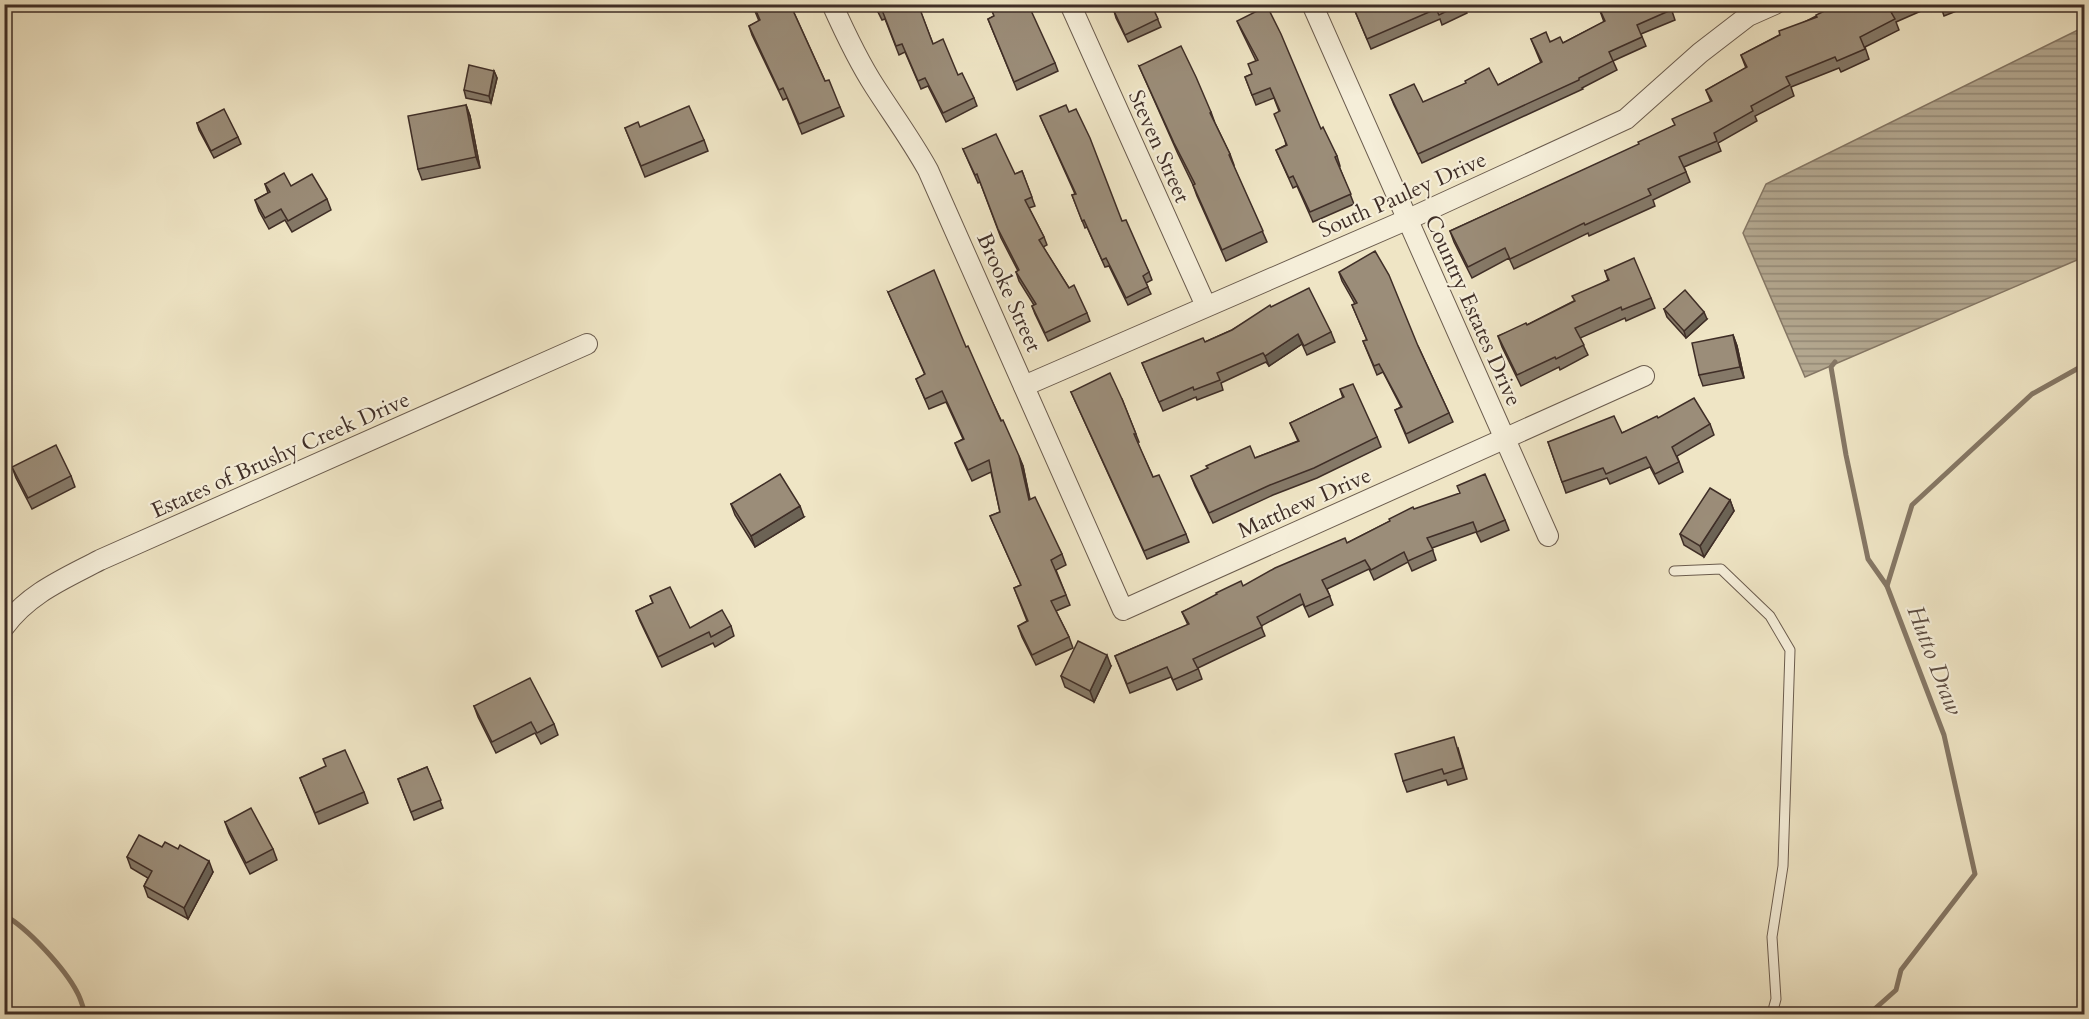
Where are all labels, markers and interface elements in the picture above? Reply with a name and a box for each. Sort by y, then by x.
street label: Steven Street [1121,85,1197,208]
street label: South Pauley Drive [1314,144,1491,245]
street label: Country Estates Drive [1417,210,1529,411]
street label: Brooke Street [969,228,1049,357]
street label: Estates of Brushy Creek Drive [146,384,414,526]
street label: Matthew Drive [1233,460,1376,546]
water label: Hutto Draw [1899,601,1971,720]

